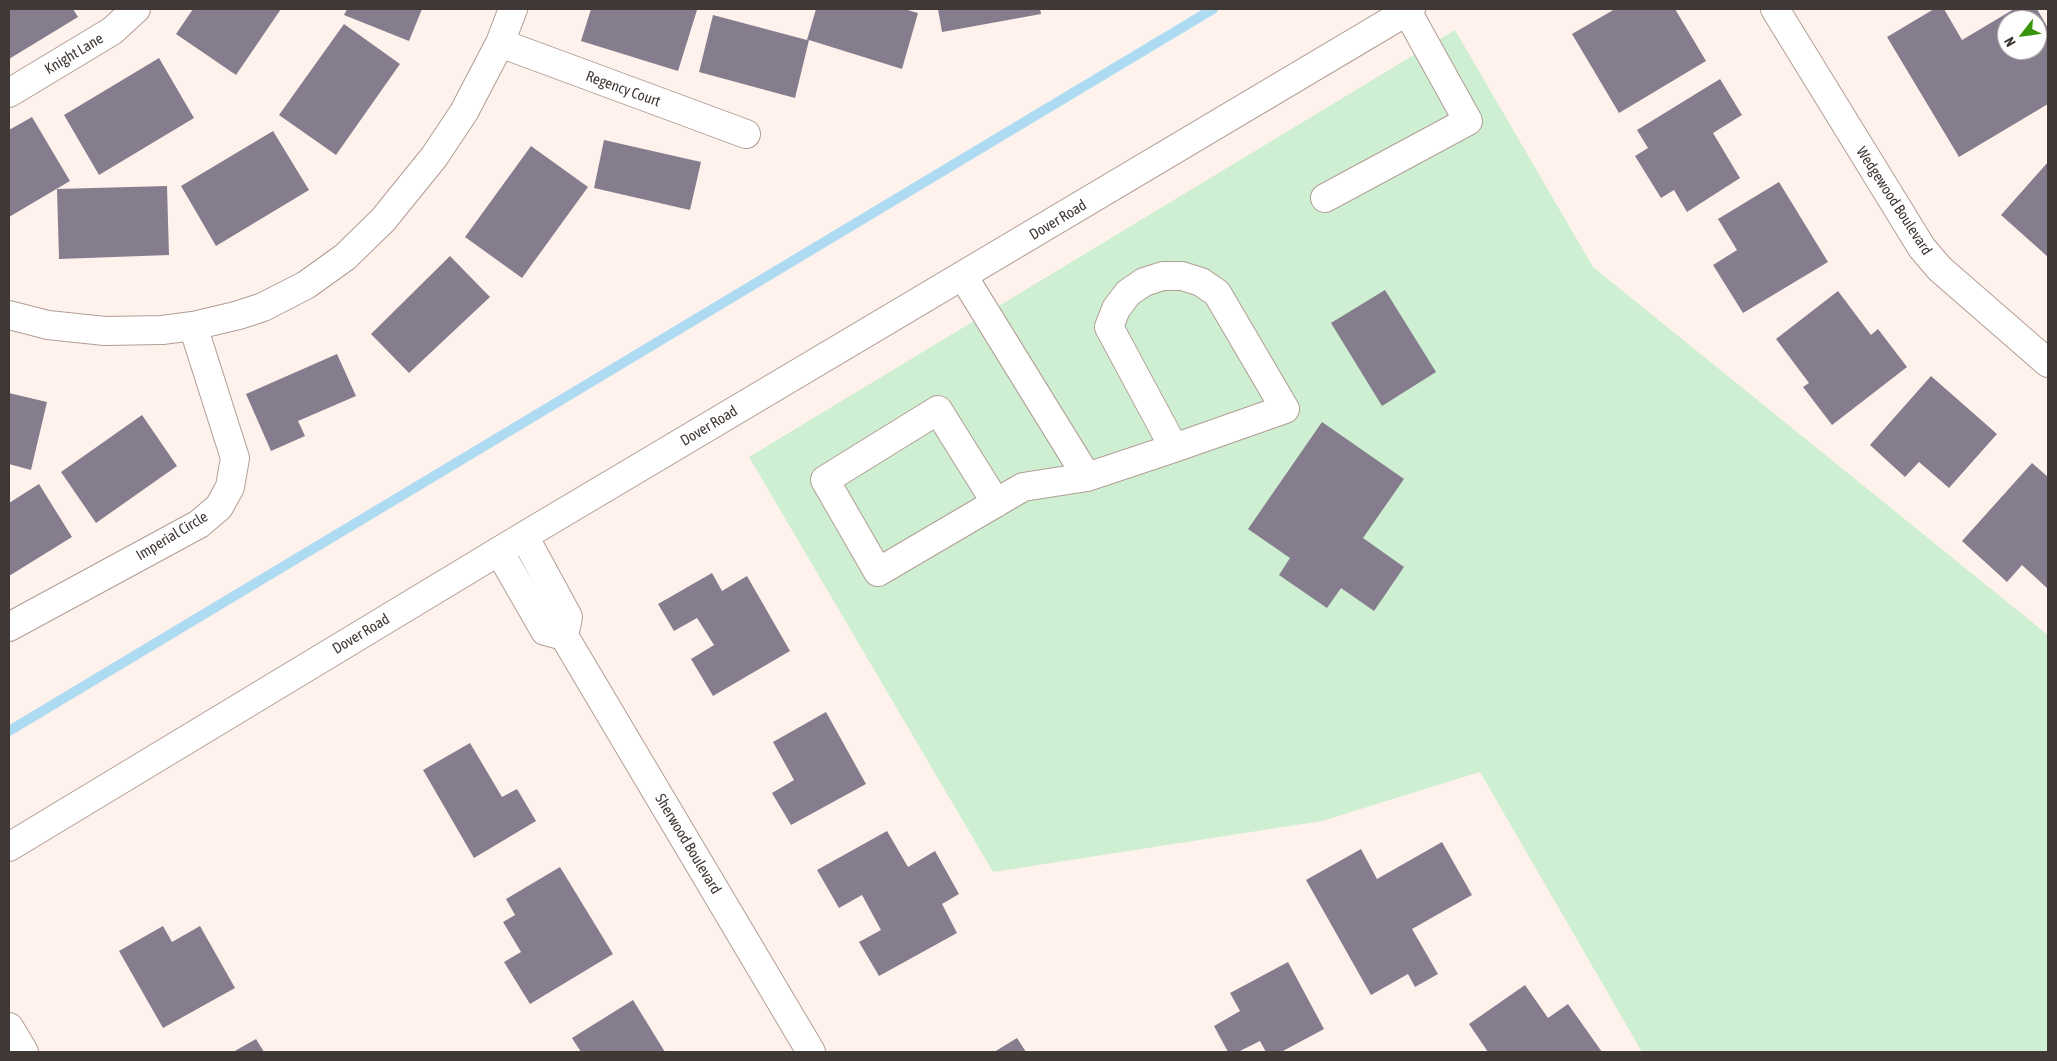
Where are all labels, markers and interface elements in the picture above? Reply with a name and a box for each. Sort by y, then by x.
north arrow [1997,10,2047,60]
street label: Knight Lane [41,30,107,78]
text: N [2001,34,2019,50]
street label: Regency Court [583,67,663,111]
street label: Wedgewood Boulevard [1852,143,1936,259]
street label: Dover Road [1026,196,1090,244]
street label: Dover Road [677,402,741,450]
street label: Imperial Circle [133,508,211,564]
street label: Dover Road [329,610,393,658]
street label: Sherwood Boulevard [651,791,725,897]

